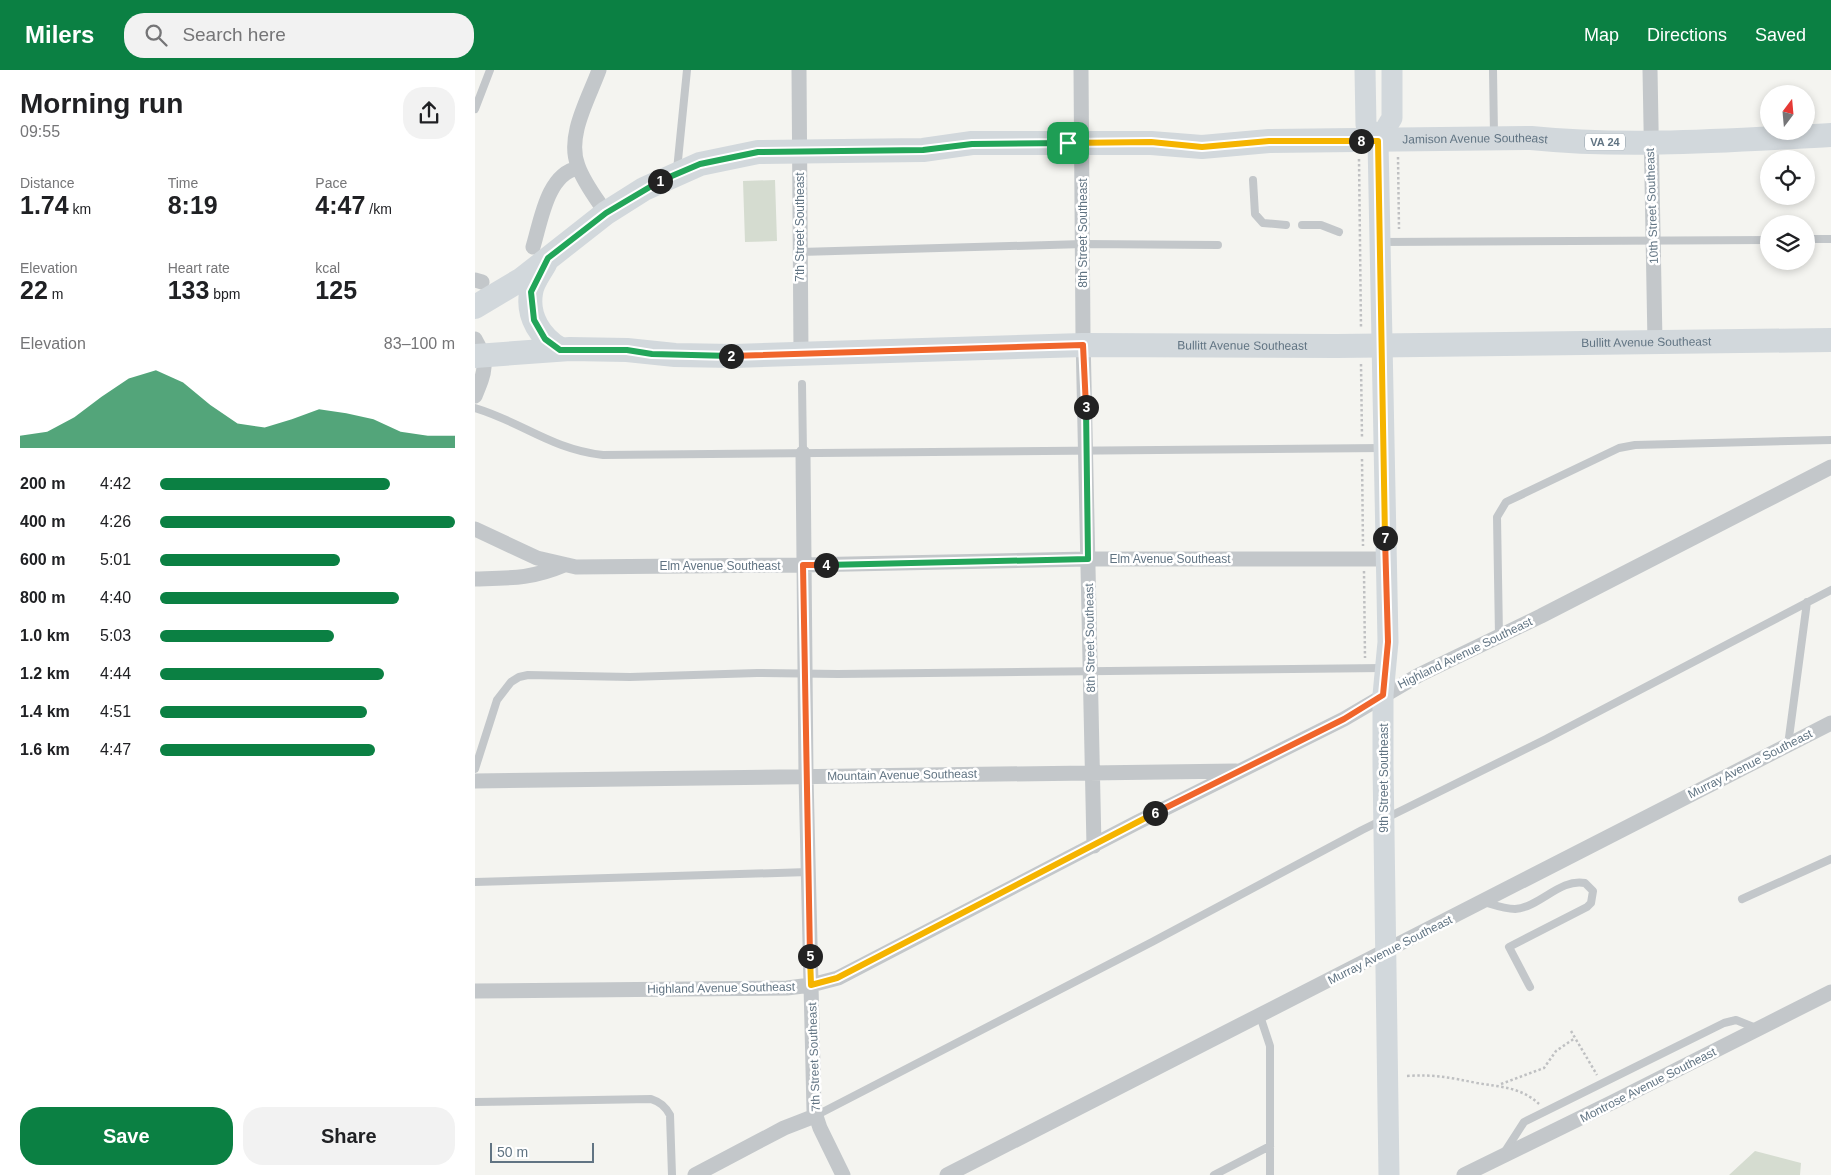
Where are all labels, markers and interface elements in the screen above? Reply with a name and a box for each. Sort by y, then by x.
search box [124,13,474,58]
text: Milers [25,21,94,48]
icon: search [142,21,170,49]
text: Search here [182,24,286,45]
text: Map [1584,25,1619,45]
text: Directions [1647,25,1727,45]
text: Saved [1755,25,1806,45]
north arrow [1760,85,1815,140]
map controls [1760,85,1815,270]
button: share [403,87,455,139]
text: Morning run [20,88,183,119]
pin [1047,122,1089,164]
text: 09:55 [20,123,60,140]
pin: 8 [1349,128,1373,154]
icon: arrive [1054,129,1082,157]
street label: Jamison Avenue Southeast [1402,131,1549,147]
text: 8 [1358,133,1365,149]
road number: VA 24 [1585,134,1625,150]
street label: 10th Street Southeast [1643,147,1661,264]
button: locate [1760,150,1815,205]
pin: 1 [647,168,673,194]
street label: 7th Street Southeast [793,172,807,282]
text: 1 [657,173,664,189]
text: Distance [20,175,74,191]
text: Time [168,175,198,191]
text: Pace [315,175,347,191]
street label: 8th Street Southeast [1076,178,1090,288]
text: 1.74 [20,191,69,219]
text: 8:19 [168,191,218,219]
text: 4:47 [315,191,365,219]
text: km [69,201,91,217]
text: /km [365,201,392,217]
button: layers [1760,215,1815,270]
text: Elevation [20,260,78,276]
text: Heart rate [168,260,230,276]
text: kcal [315,260,340,276]
text: 22 [20,276,48,304]
text: 133 [168,276,209,304]
text: 125 [315,276,357,304]
text: m [48,286,63,302]
text: bpm [209,286,241,302]
street label: Bullitt Avenue Southeast [1581,334,1712,350]
text: Elevation [20,335,86,352]
text: 83–100 m [384,335,455,352]
street label: Bullitt Avenue Southeast [1177,338,1308,353]
pin: 2 [719,344,743,368]
text: 2 [728,348,735,364]
pin: 3 [1073,394,1099,420]
text: 3 [1083,399,1090,415]
text: 200 m [20,475,65,492]
text: 4:42 [100,475,131,492]
text: 400 m [20,513,65,530]
text: 4:26 [100,513,131,530]
pin: 7 [1373,526,1397,550]
text: 7 [1382,530,1389,546]
text: 600 m [20,551,65,568]
text: 5:01 [100,551,131,568]
pin: 4 [813,552,839,578]
street label: Elm Avenue Southeast [1109,552,1231,566]
text: 4 [823,557,830,573]
street label: Elm Avenue Southeast [659,559,781,573]
street label: 8th Street Southeast [1082,583,1098,693]
text: 800 m [20,589,65,606]
text: 4:40 [100,589,131,606]
street label: Highland Avenue Southeast [1395,614,1535,692]
text: 1.0 km [20,627,70,644]
text: 5:03 [100,627,131,644]
text: 1.2 km [20,665,70,682]
text: 4:44 [100,665,131,682]
text: 1.4 km [20,703,70,720]
text: 4:51 [100,703,131,720]
street label: 9th Street Southeast [1377,723,1391,833]
street label: Murray Avenue Southeast [1685,726,1815,802]
text: 1.6 km [20,741,70,758]
text: 4:47 [100,741,131,758]
street label: Mountain Avenue Southeast [827,767,978,783]
pin: 6 [1143,800,1167,826]
text: 6 [1152,805,1159,821]
street label: Murray Avenue Southeast [1325,912,1455,988]
pin: 5 [797,944,823,968]
text: 5 [807,948,814,964]
street label: Highland Avenue Southeast [647,980,796,996]
street label: 7th Street Southeast [805,1001,823,1112]
street label: Montrose Avenue Southeast [1578,1044,1719,1125]
button: Save [20,1107,233,1165]
button: Share [243,1107,455,1165]
scale bar [490,1140,594,1163]
text: 50 m [497,1144,528,1160]

